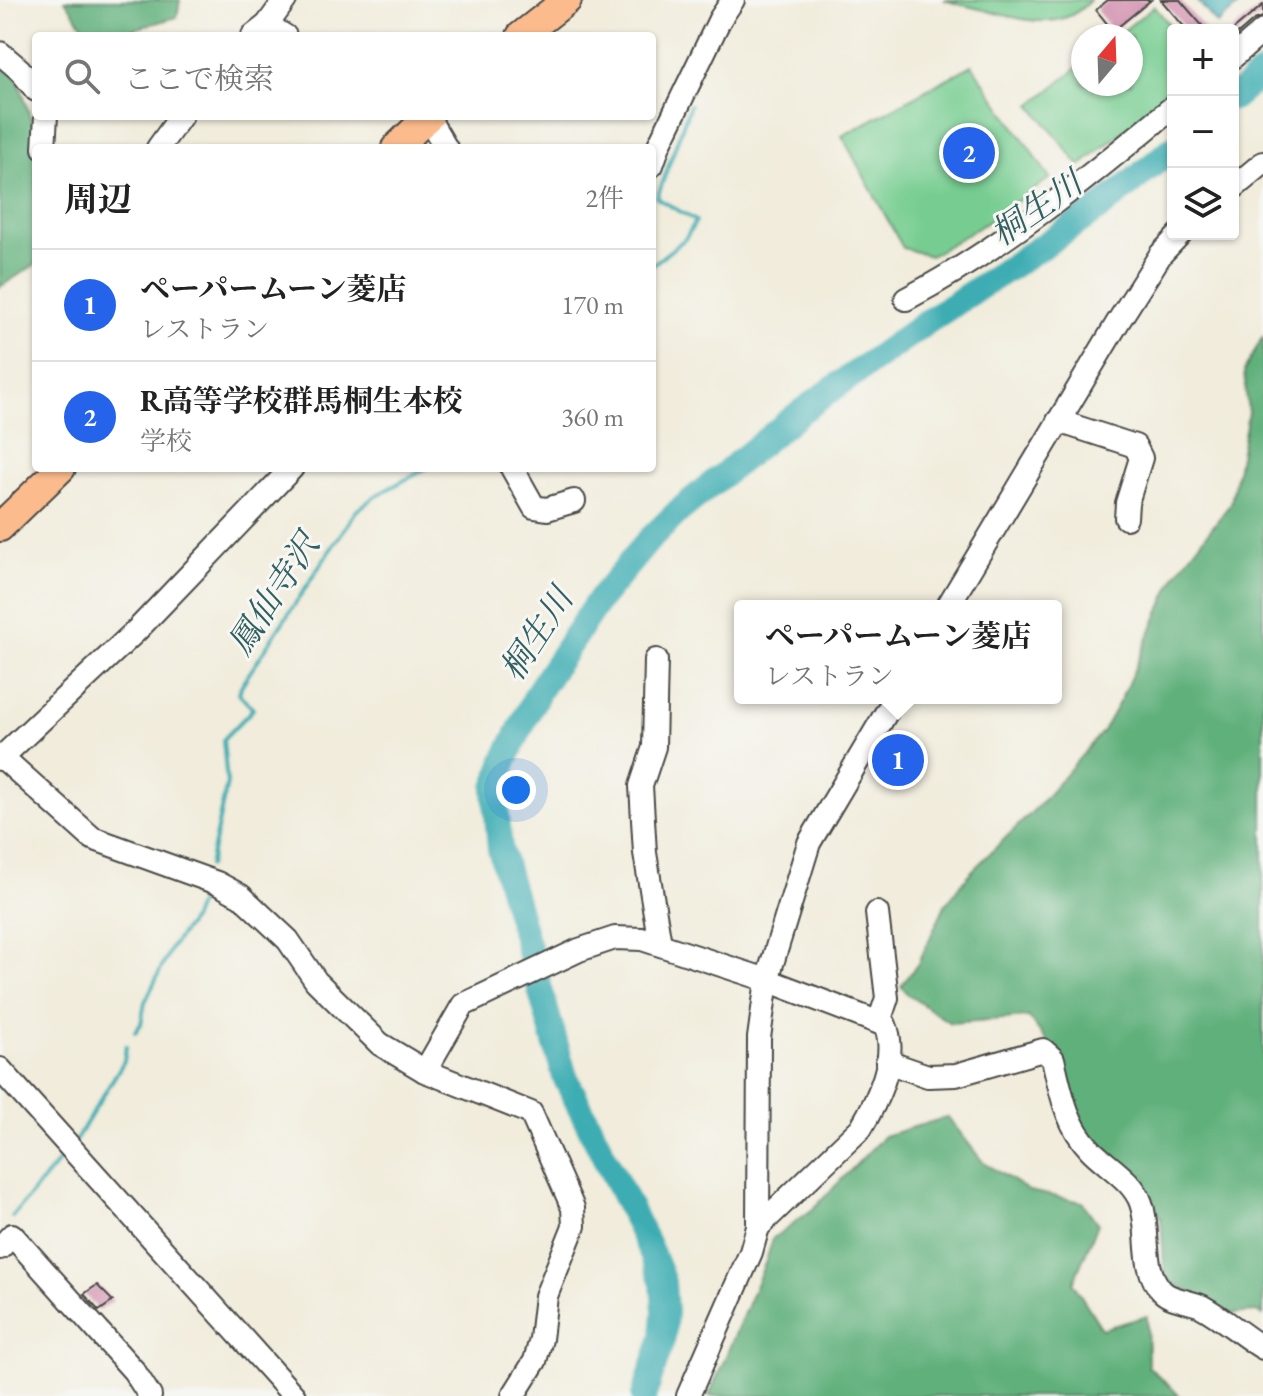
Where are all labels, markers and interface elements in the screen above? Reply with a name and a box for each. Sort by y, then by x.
north arrow [1071,24,1143,96]
map controls [1167,24,1239,240]
button: + [1167,24,1239,96]
search box [32,32,656,120]
icon: search [60,54,104,98]
text: ここで検索 [124,59,274,98]
button: − [1167,96,1239,168]
pin: 2 [943,123,995,183]
water label: 桐生川 [982,158,1094,255]
button: layers [1167,168,1239,240]
text: 周辺 [64,177,132,221]
text: 2件 [586,181,624,215]
text: ペーパームーン菱店 [140,269,406,308]
text: 1 [83,288,97,322]
text: 170 m [561,288,624,322]
text: レストラン [140,312,269,346]
text: R高等学校群馬桐生本校 [140,381,463,420]
text: 2 [83,400,97,434]
text: 360 m [561,400,624,434]
text: 学校 [140,424,192,458]
water label: 鳳仙寺沢 [218,522,331,663]
water label: 桐生川 [490,576,584,689]
popup [734,600,1062,704]
text: ペーパームーン菱店 [765,616,1031,655]
text: レストラン [765,659,894,693]
pin: 1 [872,730,924,790]
your location [496,770,536,810]

